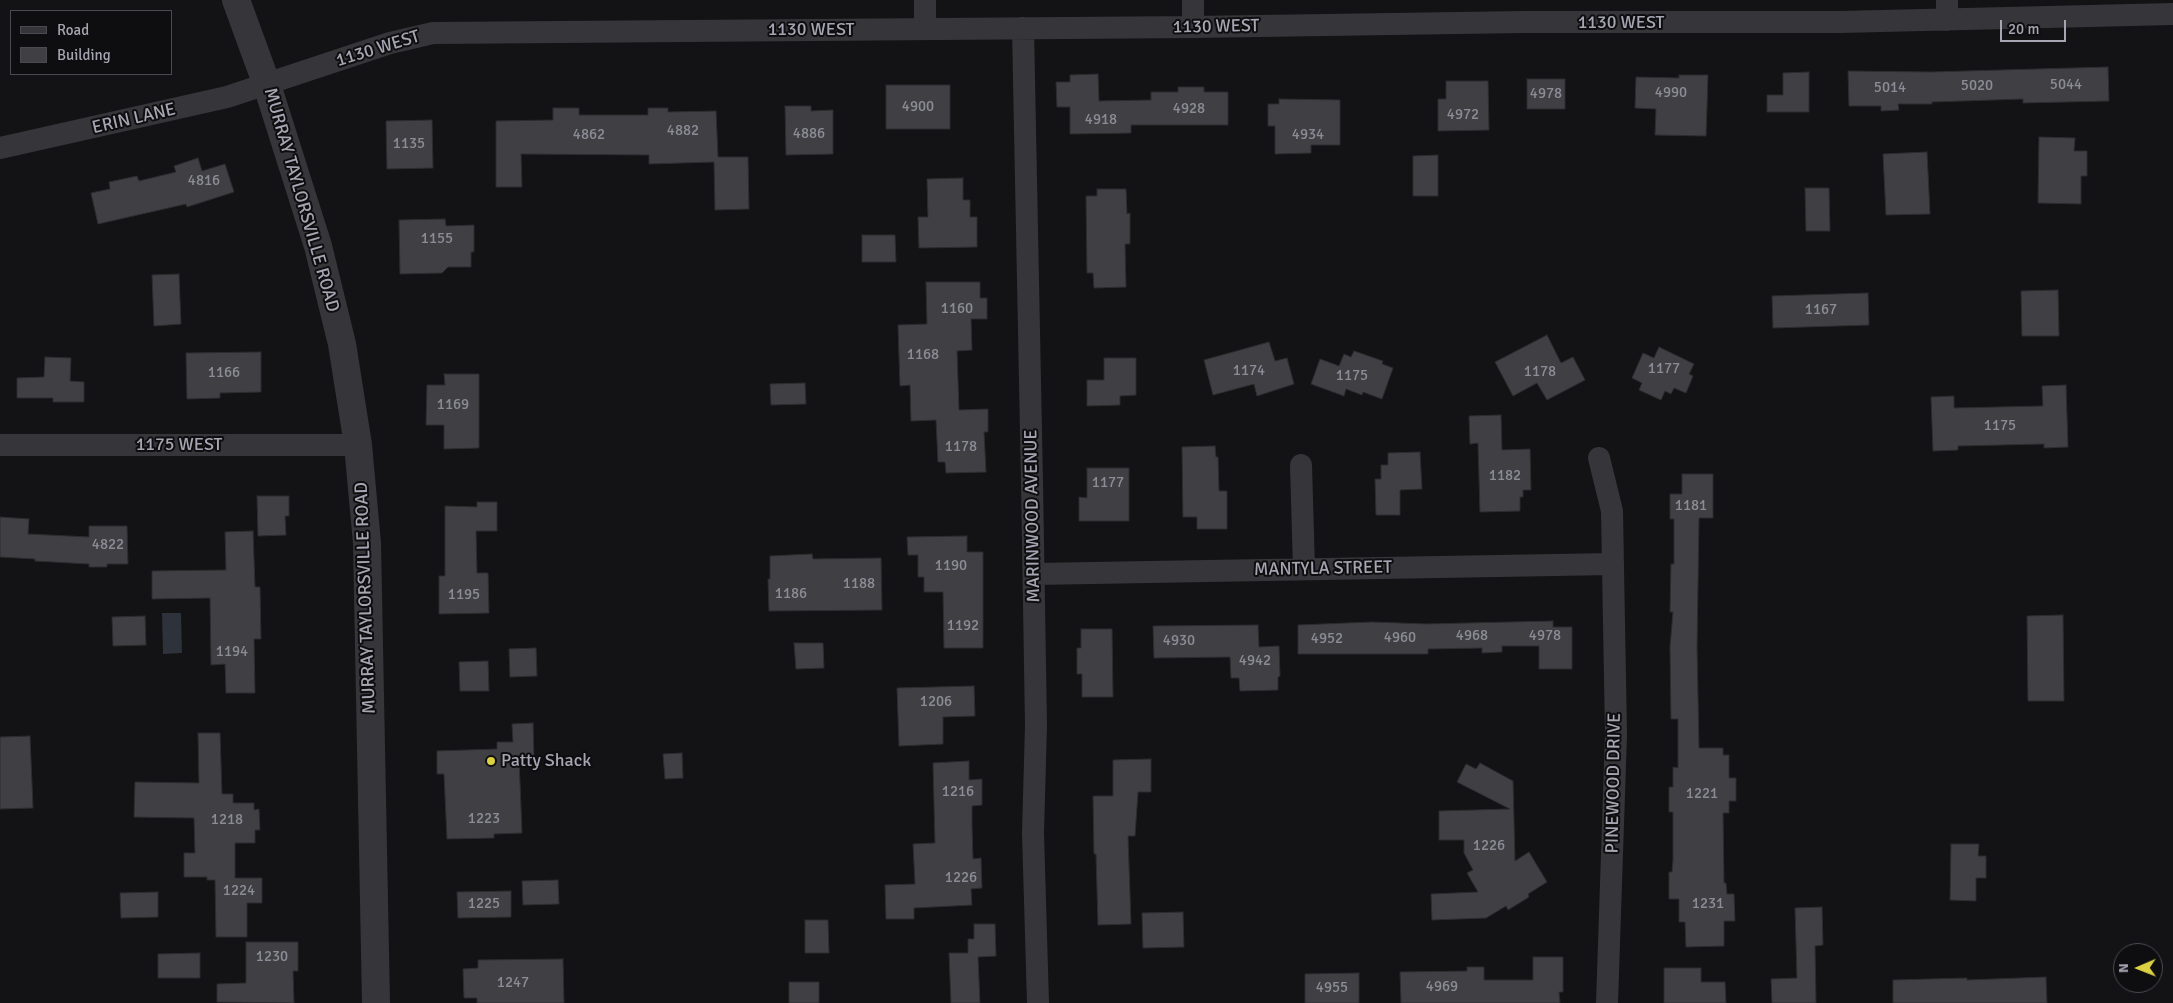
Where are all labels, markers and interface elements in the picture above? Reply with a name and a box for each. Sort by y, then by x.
legend [10,10,172,75]
scale bar [2003,10,2069,42]
street label: 1130 WEST [1578,12,1664,34]
street label: 1130 WEST [1172,15,1260,39]
street label: 1130 WEST [768,19,854,41]
text: 20 m [2008,20,2039,38]
text: Road [57,21,89,39]
street label: 1130 WEST [333,26,423,72]
text: Building [57,46,111,64]
house number: 5044 [2050,76,2082,94]
house number: 5020 [1961,77,1993,95]
house number: 5014 [1874,79,1906,97]
house number: 4990 [1655,84,1687,102]
street label: MURRAY TAYLORSVILLE ROAD [259,85,343,315]
house number: 4978 [1530,85,1562,103]
house number: 4900 [902,98,934,116]
street label: ERIN LANE [90,99,178,139]
house number: 4928 [1173,100,1205,118]
house number: 4972 [1447,106,1479,124]
house number: 4918 [1085,111,1117,129]
house number: 4882 [667,122,699,140]
house number: 4886 [793,125,825,143]
house number: 4862 [573,126,605,144]
house number: 4934 [1292,126,1324,144]
house number: 1135 [393,135,425,153]
house number: 4816 [188,172,220,190]
house number: 1155 [421,230,453,248]
house number: 1160 [941,300,973,318]
house number: 1167 [1805,301,1837,319]
house number: 1168 [907,346,939,364]
house number: 1177 [1648,360,1680,378]
house number: 1174 [1233,362,1265,380]
house number: 1178 [1524,363,1556,381]
house number: 1166 [208,364,240,382]
house number: 1175 [1336,367,1368,385]
house number: 1169 [437,396,469,414]
house number: 1175 [1984,417,2016,435]
street label: MARINWOOD AVENUE [1021,429,1045,603]
street label: 1175 WEST [136,434,222,456]
house number: 1178 [945,438,977,456]
house number: 1182 [1489,467,1521,485]
house number: 1177 [1092,474,1124,492]
street label: MURRAY TAYLORSVILLE ROAD [351,482,381,714]
house number: 1181 [1675,497,1707,515]
house number: 4822 [92,536,124,554]
house number: 1190 [935,557,967,575]
street label: MANTYLA STREET [1254,557,1392,581]
house number: 1188 [843,575,875,593]
house number: 1186 [775,585,807,603]
house number: 1195 [448,586,480,604]
house number: 1192 [947,617,979,635]
house number: 4968 [1456,627,1488,645]
house number: 4978 [1529,627,1561,645]
house number: 4960 [1384,629,1416,647]
house number: 4952 [1311,630,1343,648]
house number: 4930 [1163,632,1195,650]
house number: 1194 [216,643,248,661]
house number: 4942 [1239,652,1271,670]
house number: 1206 [920,693,952,711]
street label: PINEWOOD DRIVE [1602,712,1626,854]
place label: Patty Shack [501,750,591,772]
marker: Patty Shack [485,755,497,767]
house number: 1216 [942,783,974,801]
house number: 1221 [1686,785,1718,803]
house number: 1223 [468,810,500,828]
house number: 1218 [211,811,243,829]
house number: 1226 [1473,837,1505,855]
house number: 1226 [945,869,977,887]
house number: 1224 [223,882,255,900]
house number: 1225 [468,895,500,913]
house number: 1231 [1692,895,1724,913]
north arrow [2113,943,2163,993]
house number: 1230 [256,948,288,966]
text: N [2115,963,2132,973]
house number: 1247 [497,974,529,992]
house number: 4969 [1426,978,1458,996]
house number: 4955 [1316,979,1348,997]

